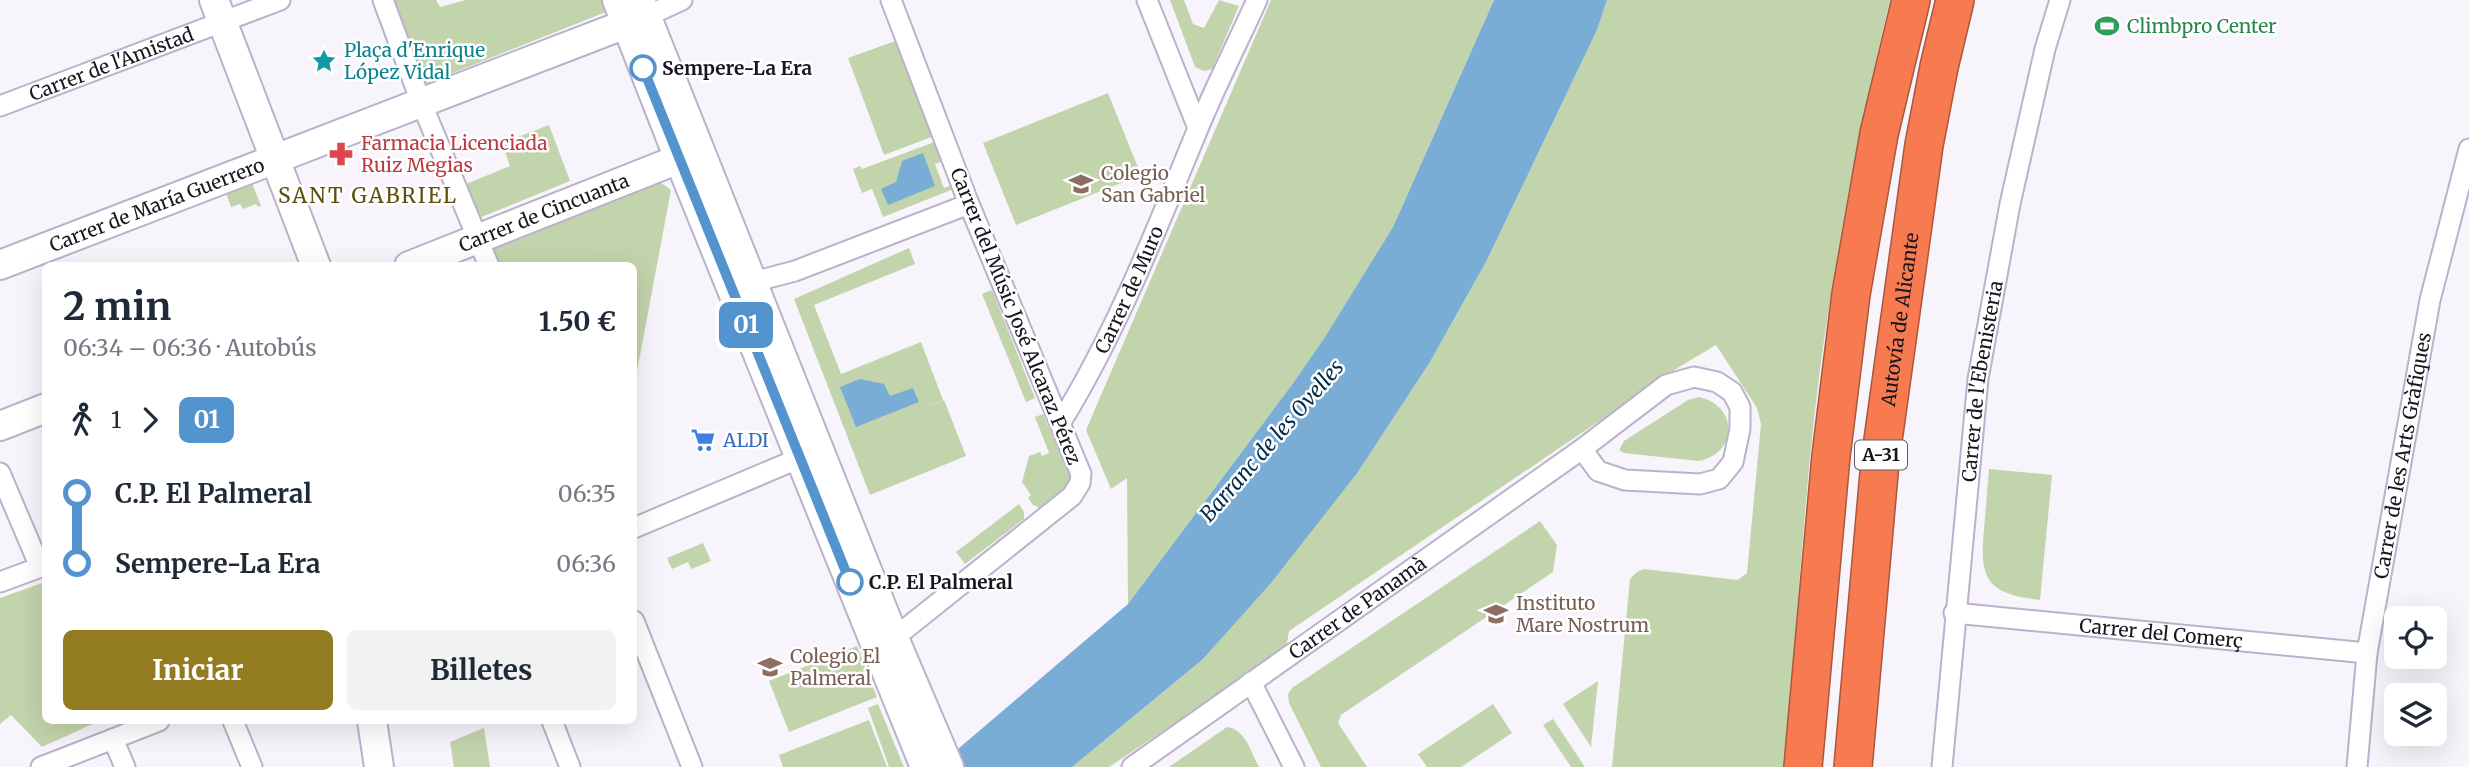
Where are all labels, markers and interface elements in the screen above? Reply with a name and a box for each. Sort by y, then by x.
sports icon: Climbpro Center [2093,12,2121,40]
place label: Climbpro Center [2127,14,2277,38]
street label: Carrer de l'Amistad [26,22,197,106]
place label: Plaça d'Enrique López Vidal [344,38,485,84]
place icon: Plaça d'Enrique López Vidal [310,47,338,75]
marker: Sempere-La Era [630,55,656,81]
place label: Sempere-La Era [662,56,813,80]
place label: Farmacia Licenciada Ruiz Megias [361,131,547,177]
pharmacy icon: Farmacia Licenciada Ruiz Megias [327,140,355,168]
street label: Carrer de María Guerrero [46,152,268,257]
place label: Colegio San Gabriel [1101,161,1206,207]
street label: Carrer del Músic José Alcaraz Pérez [945,164,1087,468]
street label: Carrer de Cincuanta [455,168,632,257]
school or university icon: Colegio San Gabriel [1067,170,1095,198]
district label: SANT GABRIEL [278,182,458,209]
street label: Carrer de Muro [1089,222,1168,358]
street label: Autovía de Alicante [1876,231,1924,409]
street label: Carrer de l'Ebenisteria [1957,279,2008,483]
text: 2 min [63,283,171,330]
line badge: 01 [714,302,778,348]
text: 1.50 € [539,305,616,338]
text: 01 [733,309,759,340]
street label: Carrer de les Arts Gràfiques [2368,331,2436,581]
text: 06:34 – 06:36 · Autobús [63,333,317,362]
water label: Barranc de les Ovelles [1194,354,1350,527]
icon: walk [63,401,101,439]
icon: forward [131,401,169,439]
text: 01 [193,404,220,435]
text: 1 [111,405,121,434]
supermarket icon: ALDI [689,426,717,454]
place label: ALDI [722,428,769,452]
road number: A-31 [1855,440,1907,470]
text: C.P. El Palmeral [115,477,312,510]
text: 06:35 [558,479,616,508]
text: Sempere-La Era [115,547,321,580]
text: 06:36 [556,549,616,578]
street label: Carrer de Panamà [1284,551,1431,664]
marker: C.P. El Palmeral [837,569,863,595]
place label: C.P. El Palmeral [869,570,1013,594]
place label: Instituto Mare Nostrum [1516,591,1649,637]
school or university icon: Instituto Mare Nostrum [1482,600,1510,628]
map controls [2384,606,2447,746]
button: locate [2384,606,2447,669]
street label: Carrer del Comerç [2078,613,2244,653]
button: Iniciar [63,630,333,710]
button: Billetes [347,630,616,710]
place label: Colegio El Palmeral [790,644,881,690]
school or university icon: Colegio El Palmeral [756,653,784,681]
button: layers [2384,683,2447,746]

